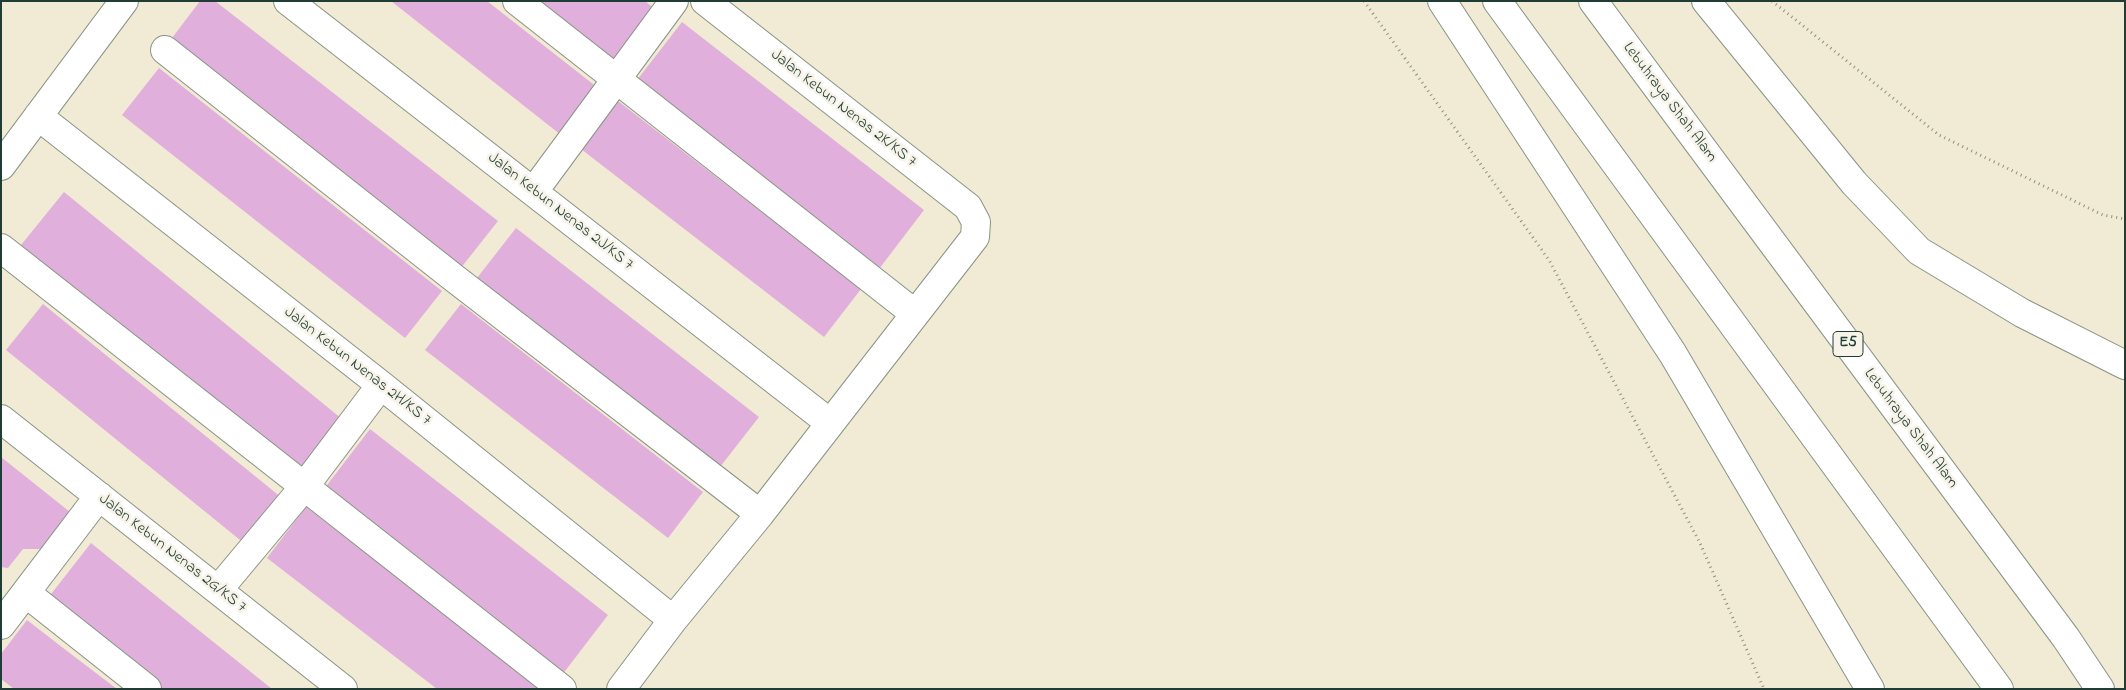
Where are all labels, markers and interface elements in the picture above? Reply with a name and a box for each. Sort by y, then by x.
street label: Lebuhraya Shah Alam [1618,39,1720,167]
street label: Jalan Kebun Nenas 2K/KS 7 [766,46,920,172]
street label: Jalan Kebun Nenas 2J/KS 7 [483,149,637,275]
street label: Jalan Kebun Nenas 2H/KS 7 [280,304,434,430]
road number: E5 [1833,332,1863,356]
street label: Lebuhraya Shah Alam [1859,365,1961,493]
street label: Jalan Kebun Nenas 2G/KS 7 [94,490,250,618]

